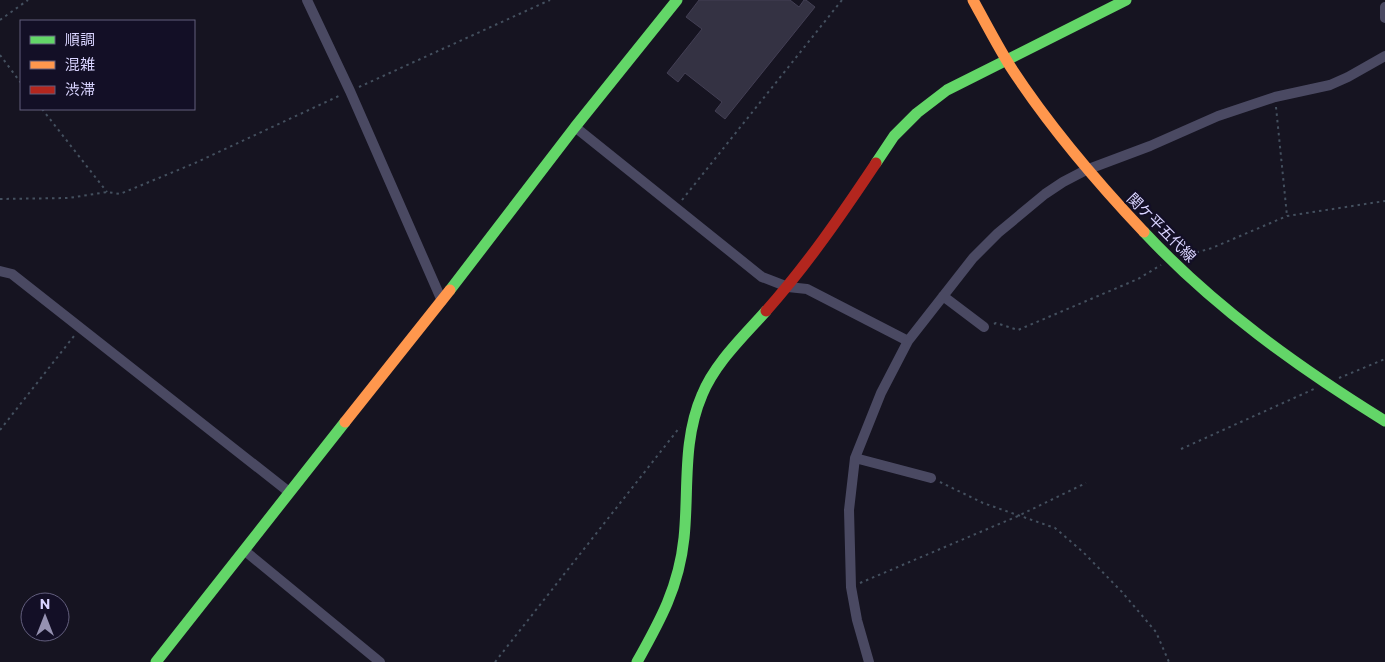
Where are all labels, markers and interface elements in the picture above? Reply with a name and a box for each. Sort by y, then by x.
legend [20,20,195,110]
text: 順調 [65,30,95,48]
text: 混雑 [65,55,95,73]
text: 渋滞 [65,80,95,98]
street label: 関ケ平五代線 [1124,189,1200,265]
north arrow [20,592,70,642]
text: N [40,595,50,612]

